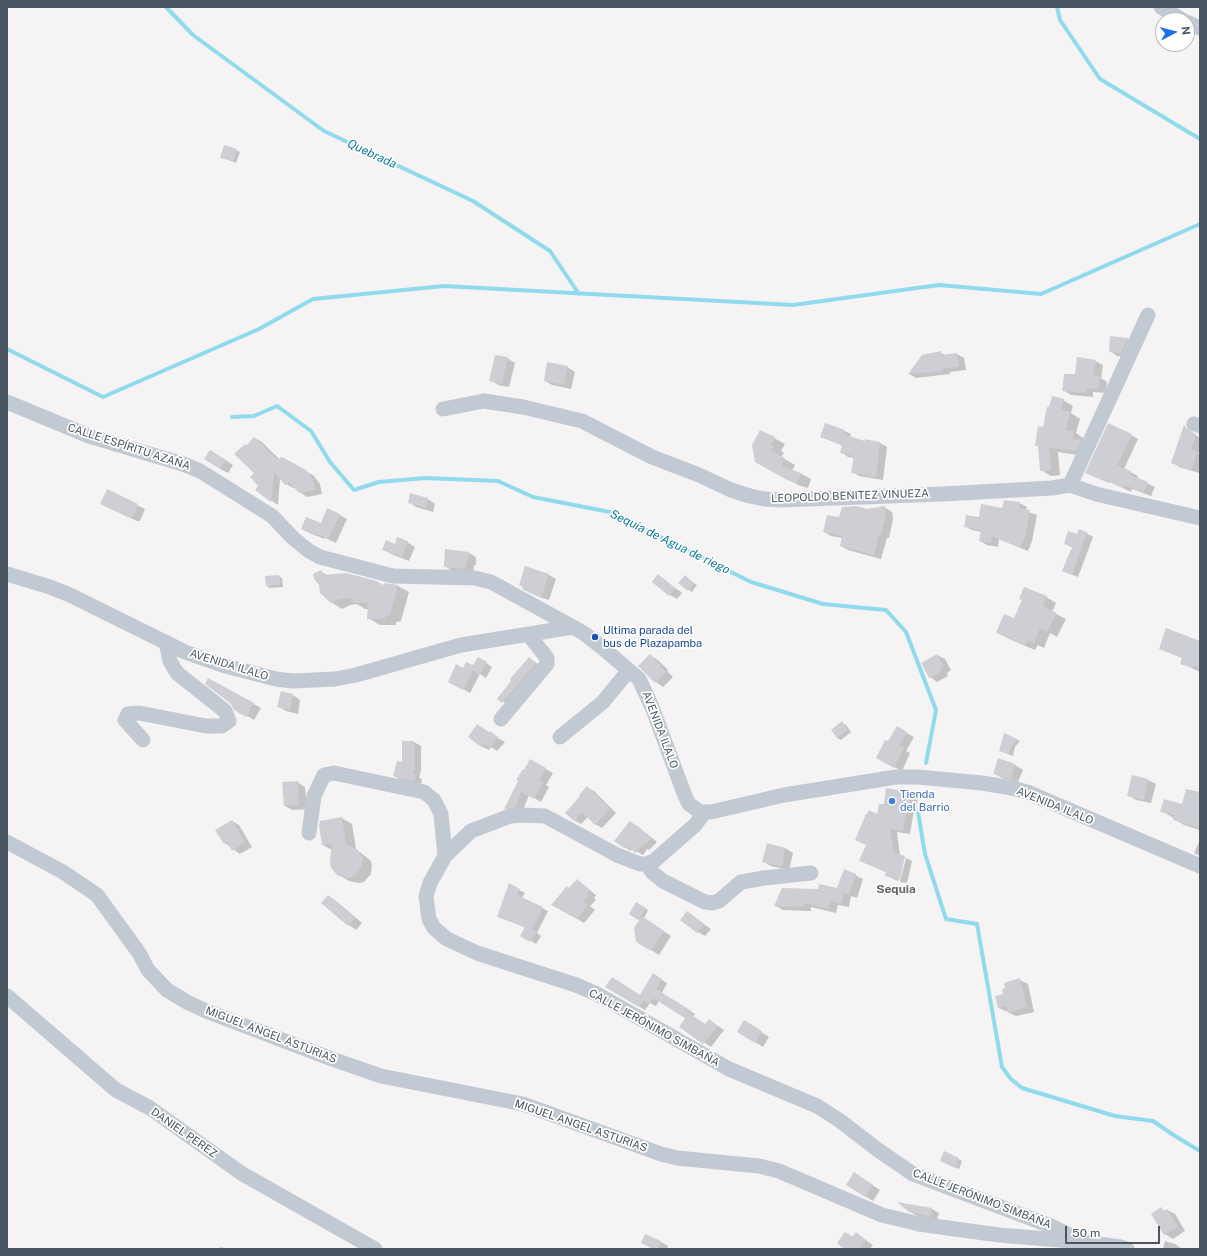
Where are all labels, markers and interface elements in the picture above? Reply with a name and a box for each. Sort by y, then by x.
north arrow [1155,12,1195,52]
text: N [1179,26,1192,36]
water label: Quebrada [345,136,399,172]
street label: CALLE ESPÍRITU AZAÑA [66,421,192,473]
street label: LEOPOLDO BENITEZ VINUEZA [771,487,929,505]
water label: Sequia de Agua de riego [608,507,732,577]
place label: Ultima parada del bus de Plazapamba [603,624,702,650]
marker: Ultima parada del bus de Plazapamba [590,632,600,642]
street label: AVENIDA ILALO [188,647,270,683]
street label: AVENIDA ILALO [639,689,681,771]
street label: AVENIDA ILALO [1015,785,1095,827]
place label: Tienda del Barrio [900,788,950,814]
marker: Tienda del Barrio [887,796,897,806]
district label: Sequia [876,882,916,896]
street label: CALLE JERÓNIMO SIMBAÑA [586,987,722,1069]
street label: MIGUEL ANGEL ASTURIAS [204,1004,338,1066]
street label: MIGUEL ANGEL ASTURIAS [513,1097,649,1155]
street label: DANIEL PEREZ [148,1105,220,1161]
street label: CALLE JERÓNIMO SIMBAÑA [911,1166,1053,1232]
scale bar [1067,1218,1162,1244]
text: 50 m [1072,1226,1100,1240]

